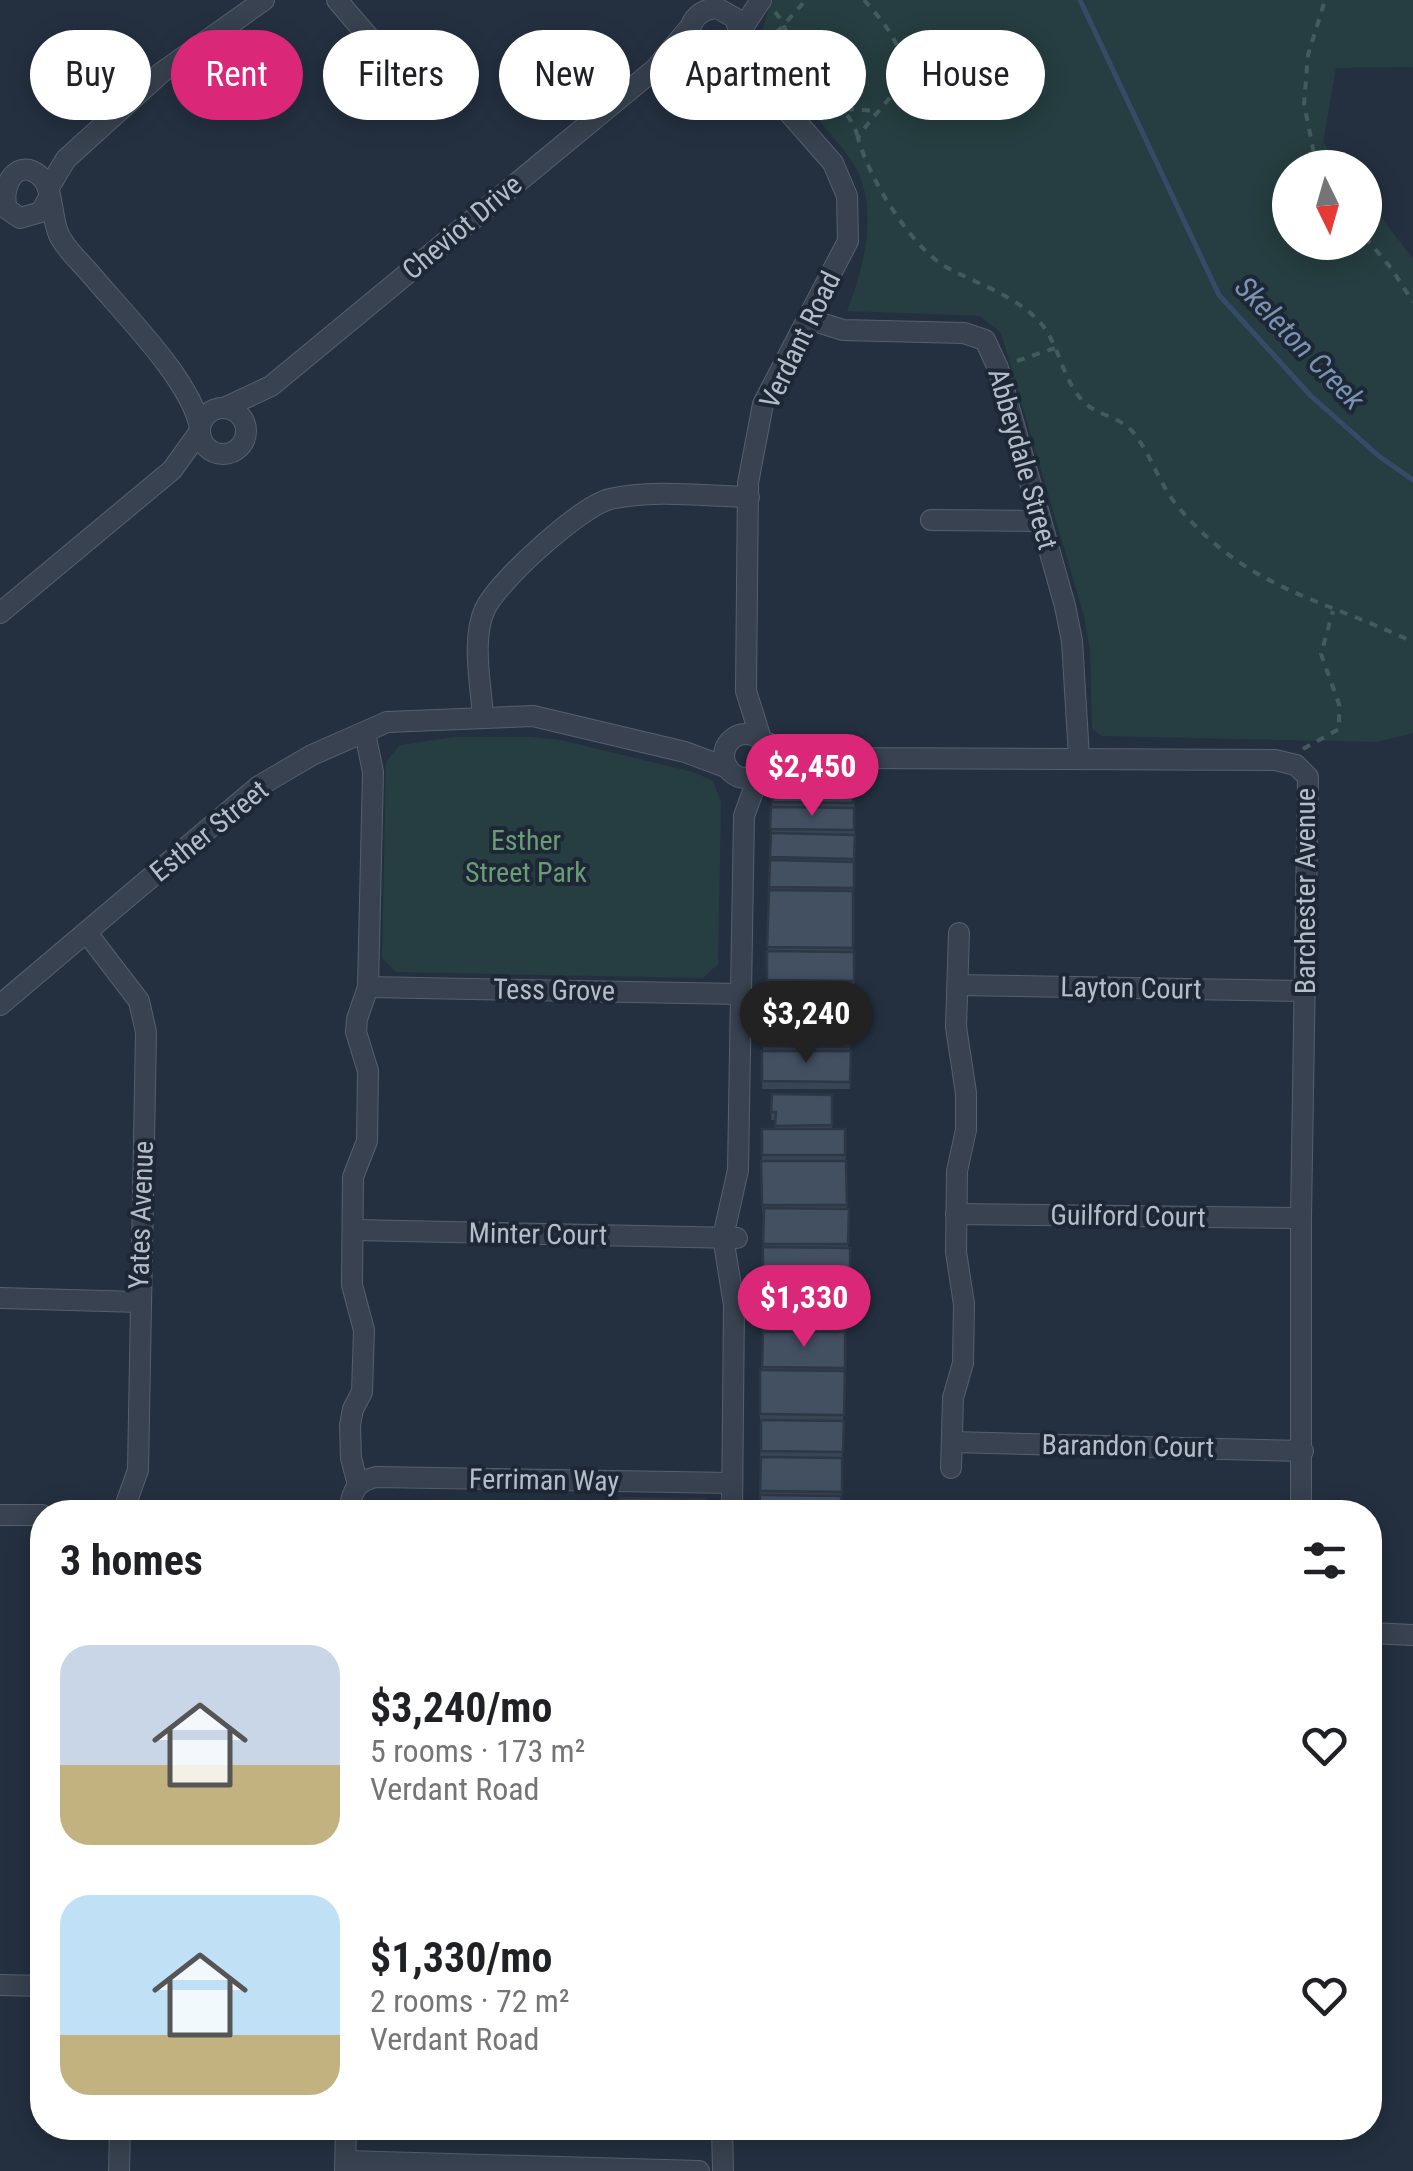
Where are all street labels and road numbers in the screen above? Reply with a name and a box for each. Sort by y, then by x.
street label: Cheviot Drive [396,168,528,286]
street label: Verdant Road [753,266,847,414]
street label: Abbeydale Street [981,365,1065,553]
street label: Esther Street [143,773,275,889]
street label: Barchester Avenue [1289,788,1322,994]
street label: Layton Court [1060,970,1202,1006]
street label: Tess Grove [493,972,615,1008]
street label: Yates Avenue [122,1140,160,1290]
street label: Guilford Court [1050,1198,1206,1234]
street label: Minter Court [468,1216,608,1252]
street label: Barandon Court [1041,1428,1215,1464]
street label: Ferriman Way [469,1462,620,1498]

